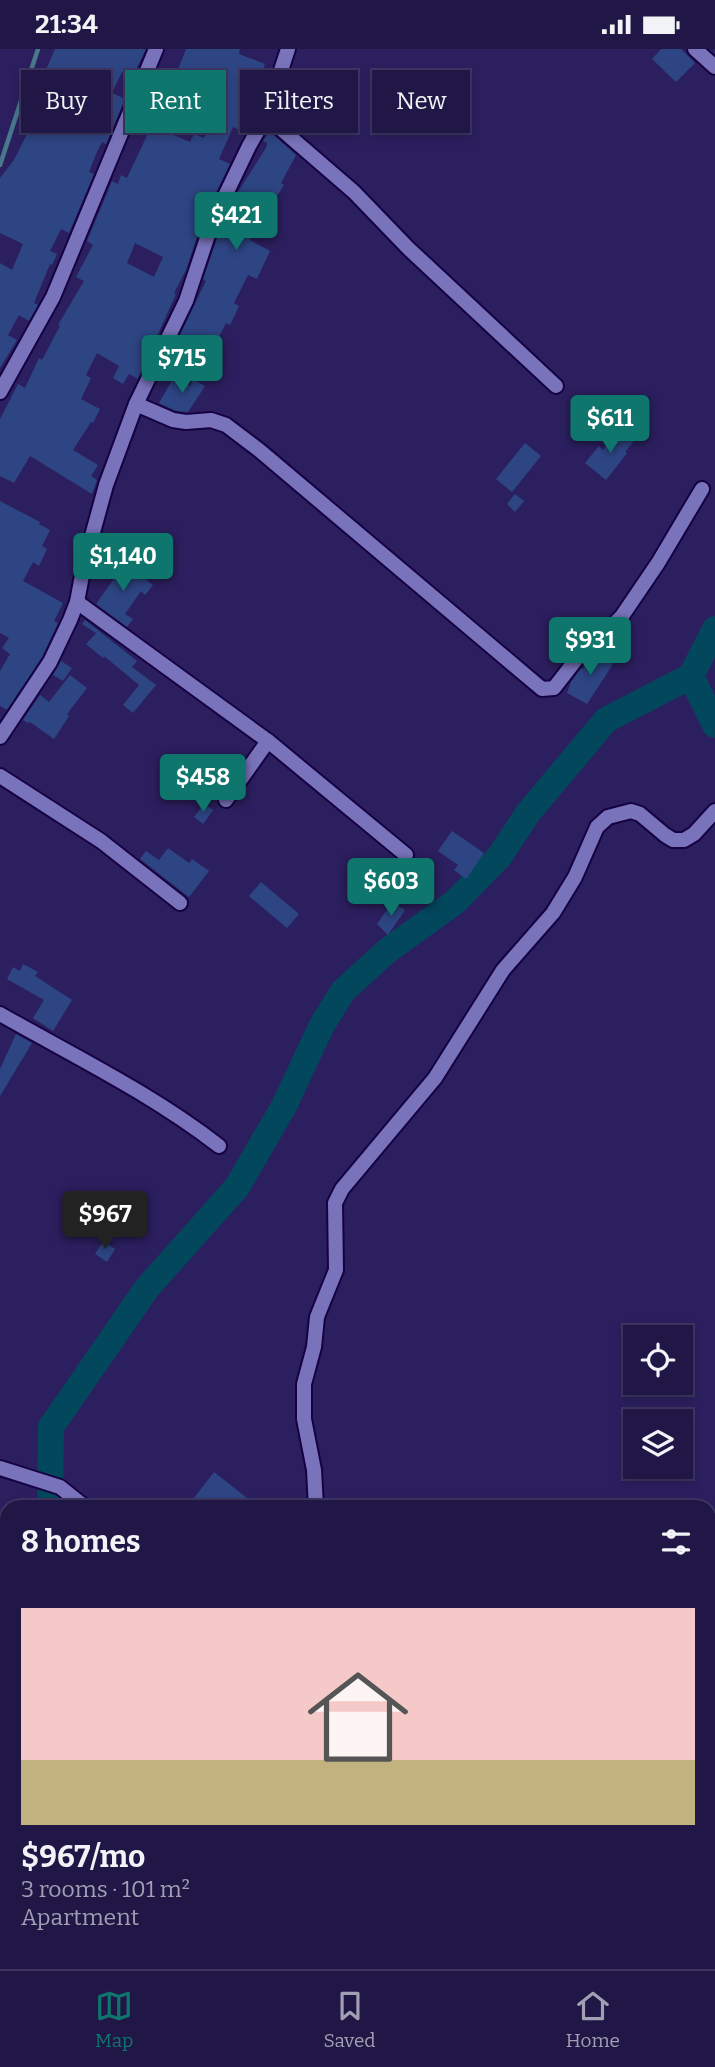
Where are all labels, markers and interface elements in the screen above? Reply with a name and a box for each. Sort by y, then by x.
text: 21:34 [35,9,98,40]
chip: Buy [21,70,111,133]
chip: Rent [125,70,226,133]
chip: Filters [240,70,358,133]
chip: New [372,70,470,133]
pin: $421 [195,193,277,252]
text: $421 [211,201,261,229]
pin: $715 [141,335,223,395]
text: $715 [158,344,206,372]
pin: $611 [569,395,651,455]
text: $611 [586,404,634,432]
pin: $1,140 [66,533,180,593]
text: $1,140 [89,542,157,570]
pin: $931 [549,617,631,677]
text: $931 [565,626,615,654]
pin: $458 [162,755,244,814]
text: $458 [176,763,230,791]
pin: $603 [350,859,432,918]
text: $603 [363,867,419,895]
pin: $967 [64,1191,146,1251]
text: $967 [78,1200,132,1228]
map controls [623,1325,693,1479]
button: locate [623,1325,693,1395]
button: layers [623,1409,693,1479]
icon: filters [657,1523,695,1561]
text: 8 homes [21,1524,141,1560]
icon: home [295,1654,421,1780]
text: $967/mo [21,1839,145,1875]
text: 3 rooms · 101 m² [21,1875,190,1903]
text: Apartment [21,1903,139,1931]
tab: Map [95,1987,133,2052]
tab: Saved [323,1987,376,2052]
tab: Home [566,1987,620,2052]

